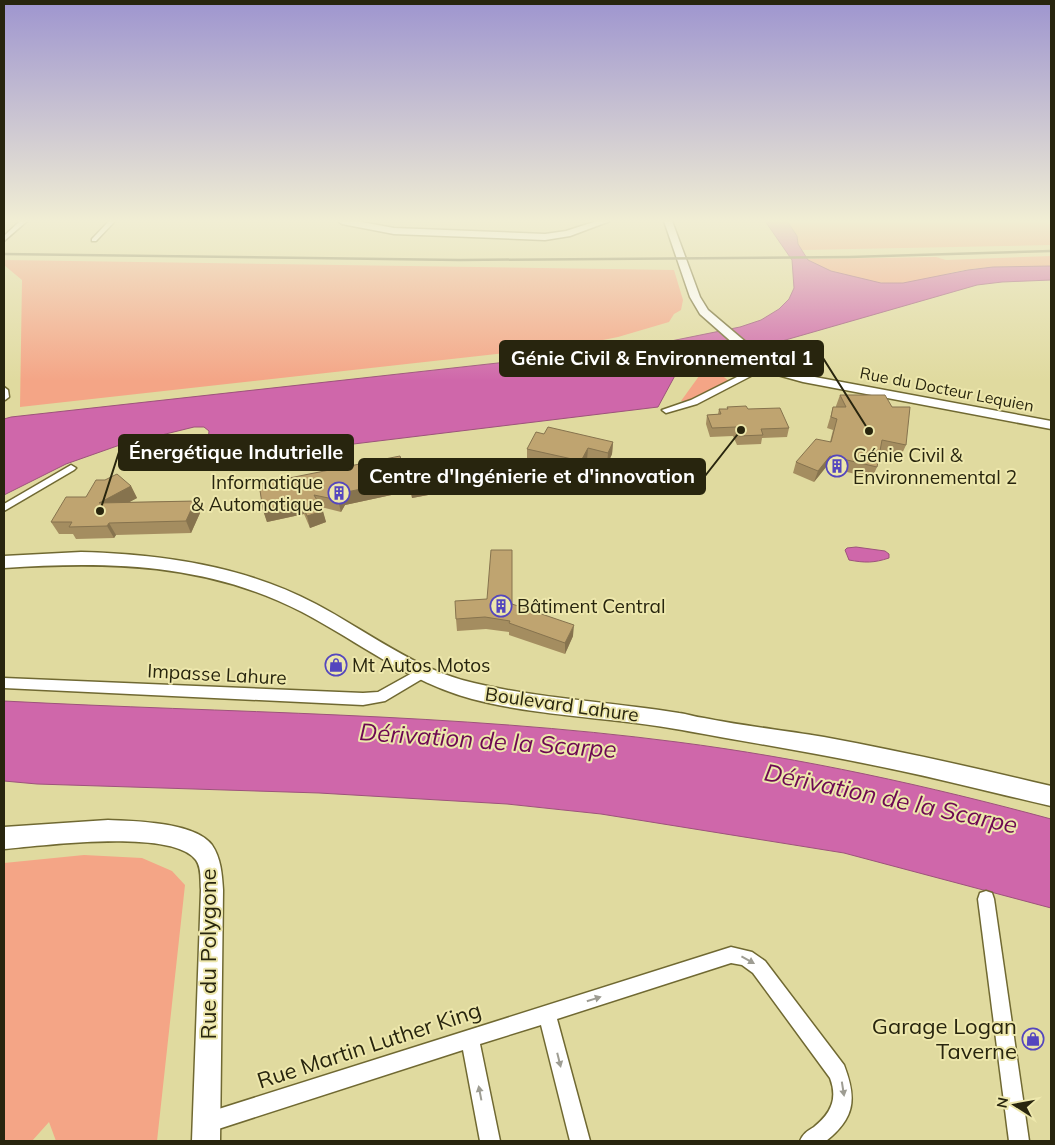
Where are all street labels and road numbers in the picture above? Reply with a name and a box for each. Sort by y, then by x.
street label: Rue du Docteur Lequien [858,362,1036,416]
street label: Impasse Lahure [147,658,287,690]
street label: Boulevard Lahure [484,681,640,727]
street label: Rue du Polygone [194,868,222,1040]
street label: Rue Martin Luther King [253,996,485,1094]

